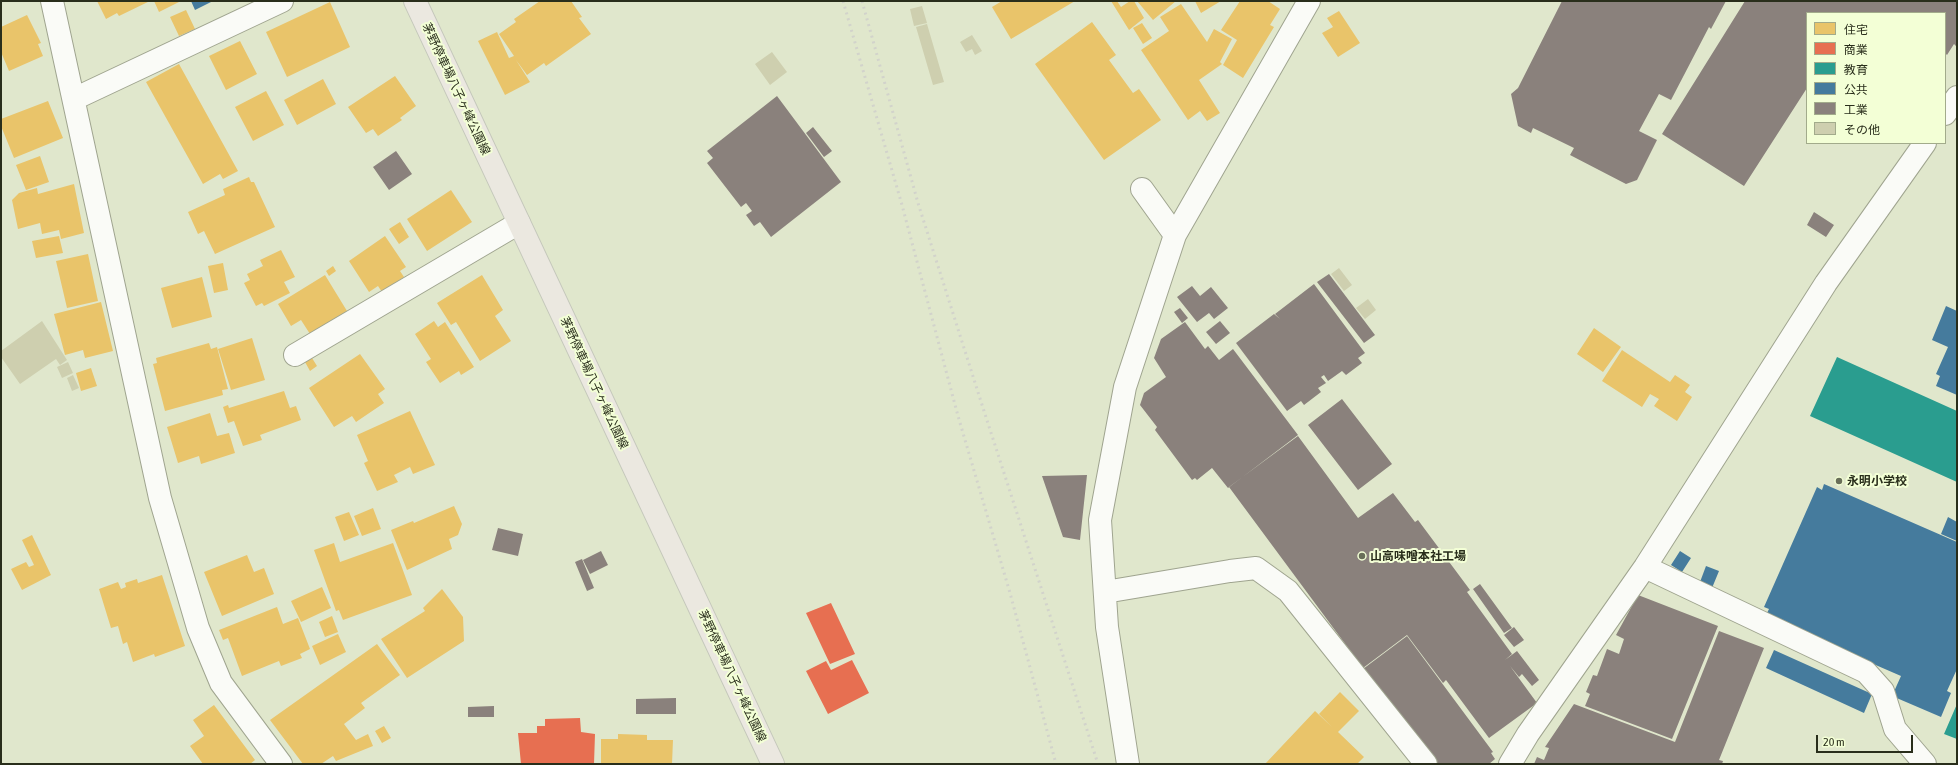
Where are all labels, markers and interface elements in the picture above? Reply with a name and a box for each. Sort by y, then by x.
legend [1806,12,1946,144]
street label: 茅野停車場八子ヶ峰公園線 [419,21,493,157]
text: 住宅 [1844,23,1868,37]
text: 商業 [1844,43,1868,57]
text: 教育 [1844,63,1868,77]
text: 公共 [1844,83,1868,97]
text: 工業 [1844,103,1868,117]
text: その他 [1844,123,1880,137]
street label: 茅野停車場八子ヶ峰公園線 [557,315,631,451]
place label: 永明小学校 [1847,474,1907,488]
marker: 永明小学校 [1834,476,1844,486]
place label: 山高味噌本社工場 [1370,549,1466,563]
marker: 山高味噌本社工場 [1357,551,1367,561]
street label: 茅野停車場八子ヶ峰公園線 [695,608,769,744]
scale bar [1818,727,1915,753]
text: 20 m [1823,735,1845,749]

